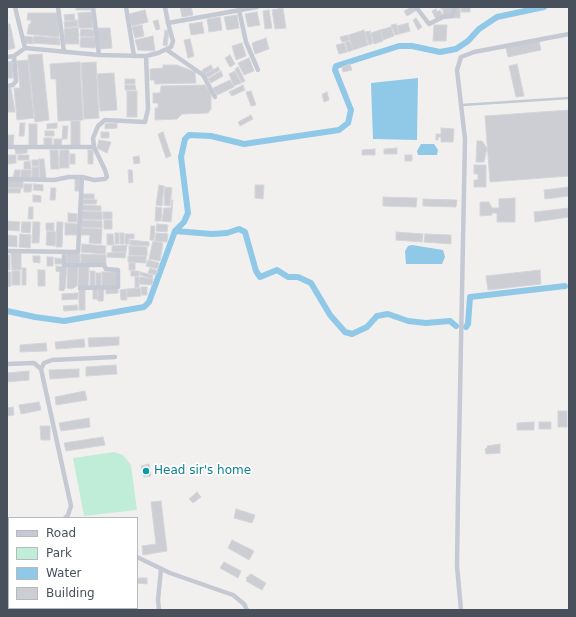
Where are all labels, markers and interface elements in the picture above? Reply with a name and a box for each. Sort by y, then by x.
place label: Head sir's home [154,464,251,478]
marker: Head sir's home [141,466,151,476]
legend [8,517,138,609]
text: Road [46,526,76,540]
text: Park [46,546,72,560]
text: Water [46,566,81,580]
text: Building [46,586,95,600]

